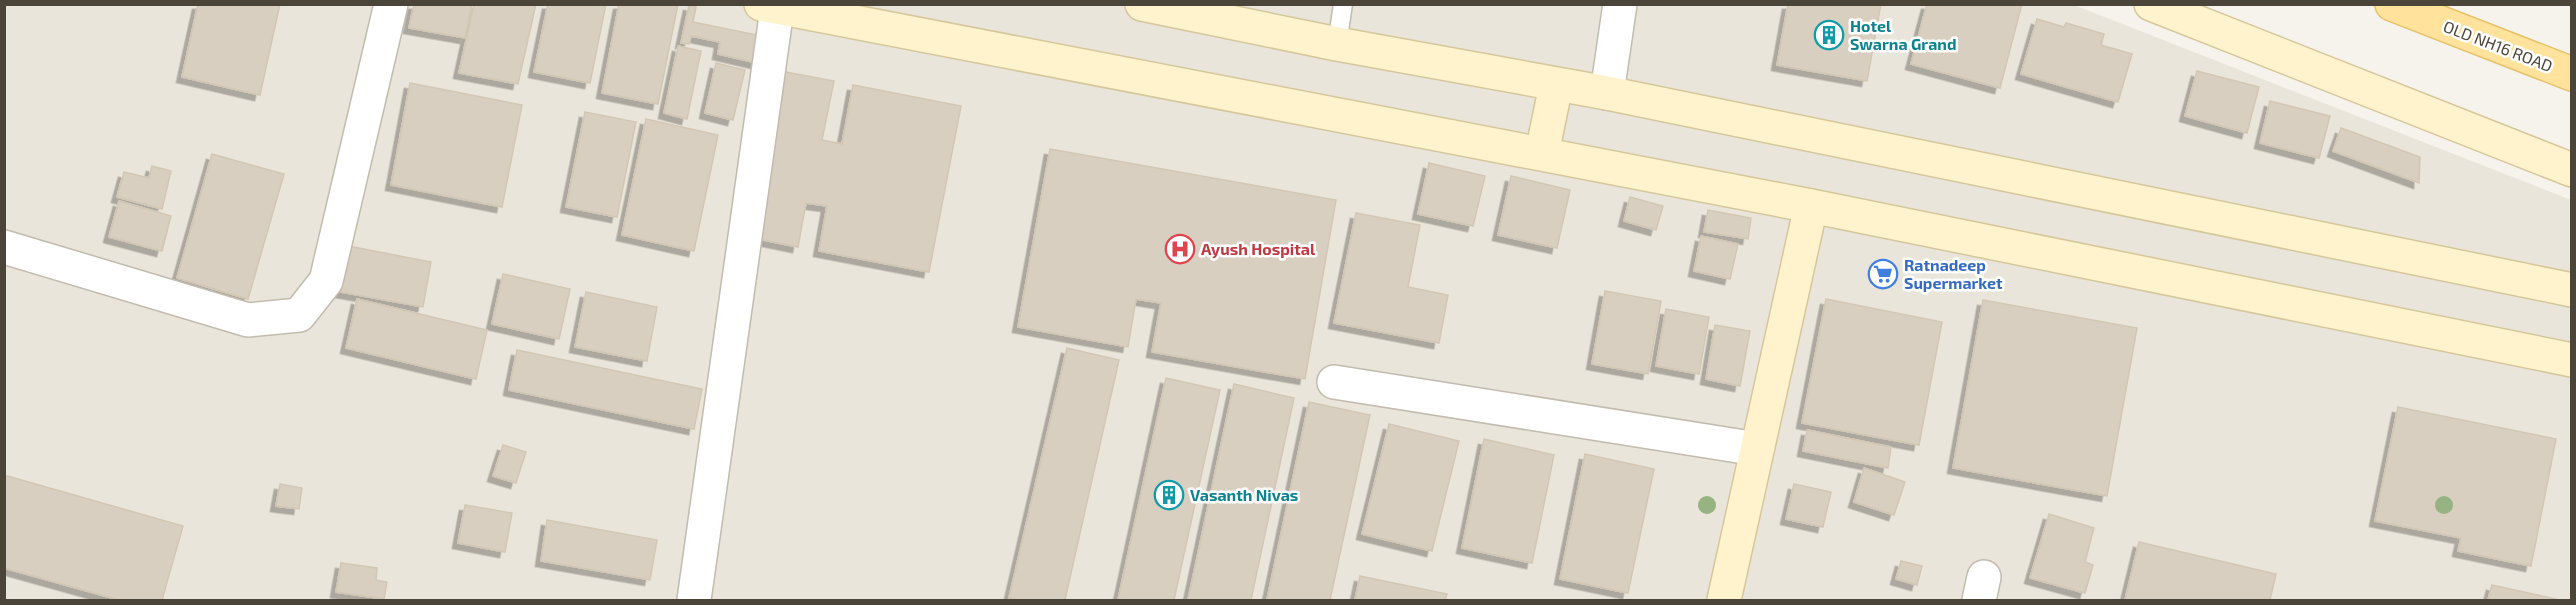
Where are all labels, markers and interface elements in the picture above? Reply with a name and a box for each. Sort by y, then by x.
place label: Hotel Swarna Grand [1850,16,1956,53]
street label: OLD NH16 ROAD [2441,16,2555,75]
building icon: Hotel Swarna Grand [1813,19,1845,51]
hospital icon: Ayush Hospital [1164,233,1196,265]
place label: Ayush Hospital [1201,239,1316,259]
place label: Ratnadeep Supermarket [1904,255,2003,292]
supermarket icon: Ratnadeep Supermarket [1867,258,1899,290]
building icon: Vasanth Nivas [1153,479,1185,511]
place label: Vasanth Nivas [1190,485,1298,504]

